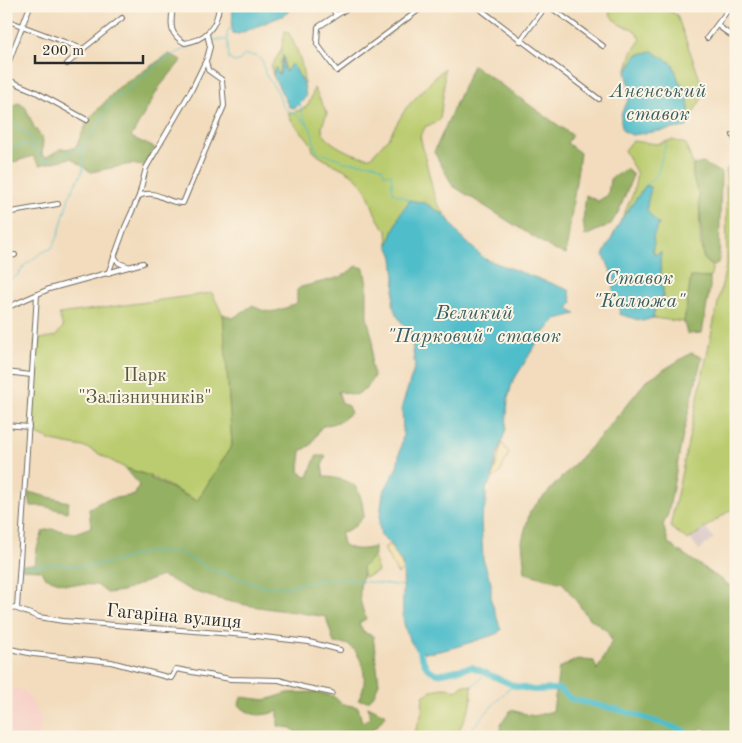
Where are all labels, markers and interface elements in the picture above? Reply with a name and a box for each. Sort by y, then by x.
scale bar [35,32,142,64]
text: 200 m [42,44,84,59]
water label: Аненський ставок [609,82,706,125]
water label: Ставок "Калюжа" [593,269,686,312]
water label: Великий "Парковий" ставок [387,304,561,347]
park label: Парк "Залізничників" [78,367,212,408]
street label: Гагаріна вулиця [105,602,242,633]

